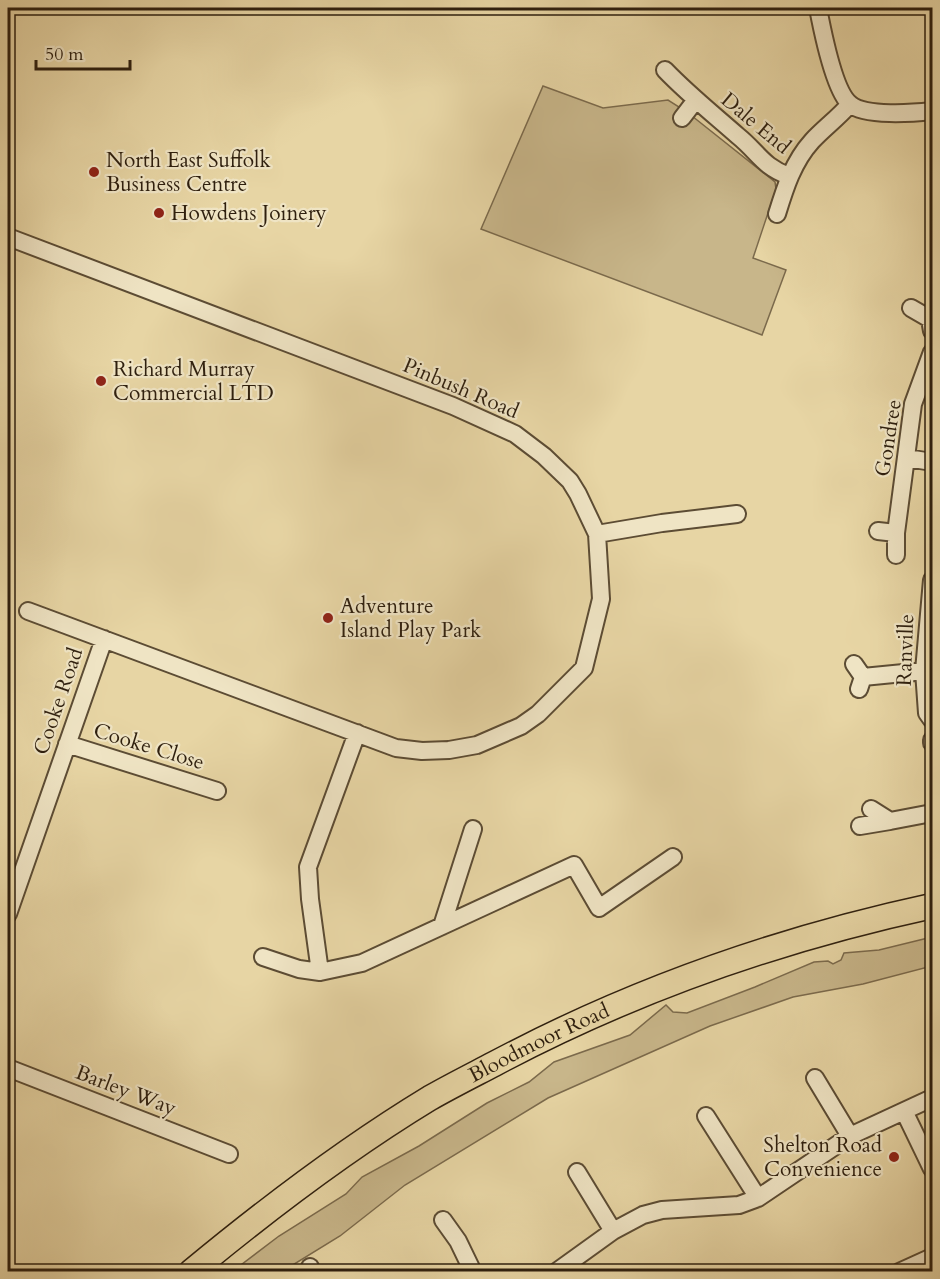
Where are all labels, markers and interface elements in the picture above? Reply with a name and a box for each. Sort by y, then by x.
scale bar [36,33,130,71]
text: 50 m [45,42,84,67]
street label: Dale End [715,86,797,161]
place label: North East Suffolk Business Centre [106,146,271,199]
marker: North East Suffolk Business Centre [87,165,101,179]
place label: Howdens Joinery [171,199,327,228]
marker: Howdens Joinery [152,206,166,220]
street label: Pinbush Road [398,351,523,426]
place label: Richard Murray Commercial LTD [113,355,274,408]
marker: Richard Murray Commercial LTD [94,374,108,388]
street label: Gondree [868,397,909,479]
place label: Adventure Island Play Park [340,592,482,645]
marker: Adventure Island Play Park [321,611,335,625]
street label: Ranville [890,613,921,687]
street label: Cooke Road [27,644,90,759]
street label: Cooke Close [90,716,208,777]
street label: Bloodmoor Road [464,996,614,1090]
street label: Barley Way [71,1058,180,1123]
place label: Shelton Road Convenience [763,1131,882,1184]
marker: Shelton Road Convenience [887,1150,901,1164]

